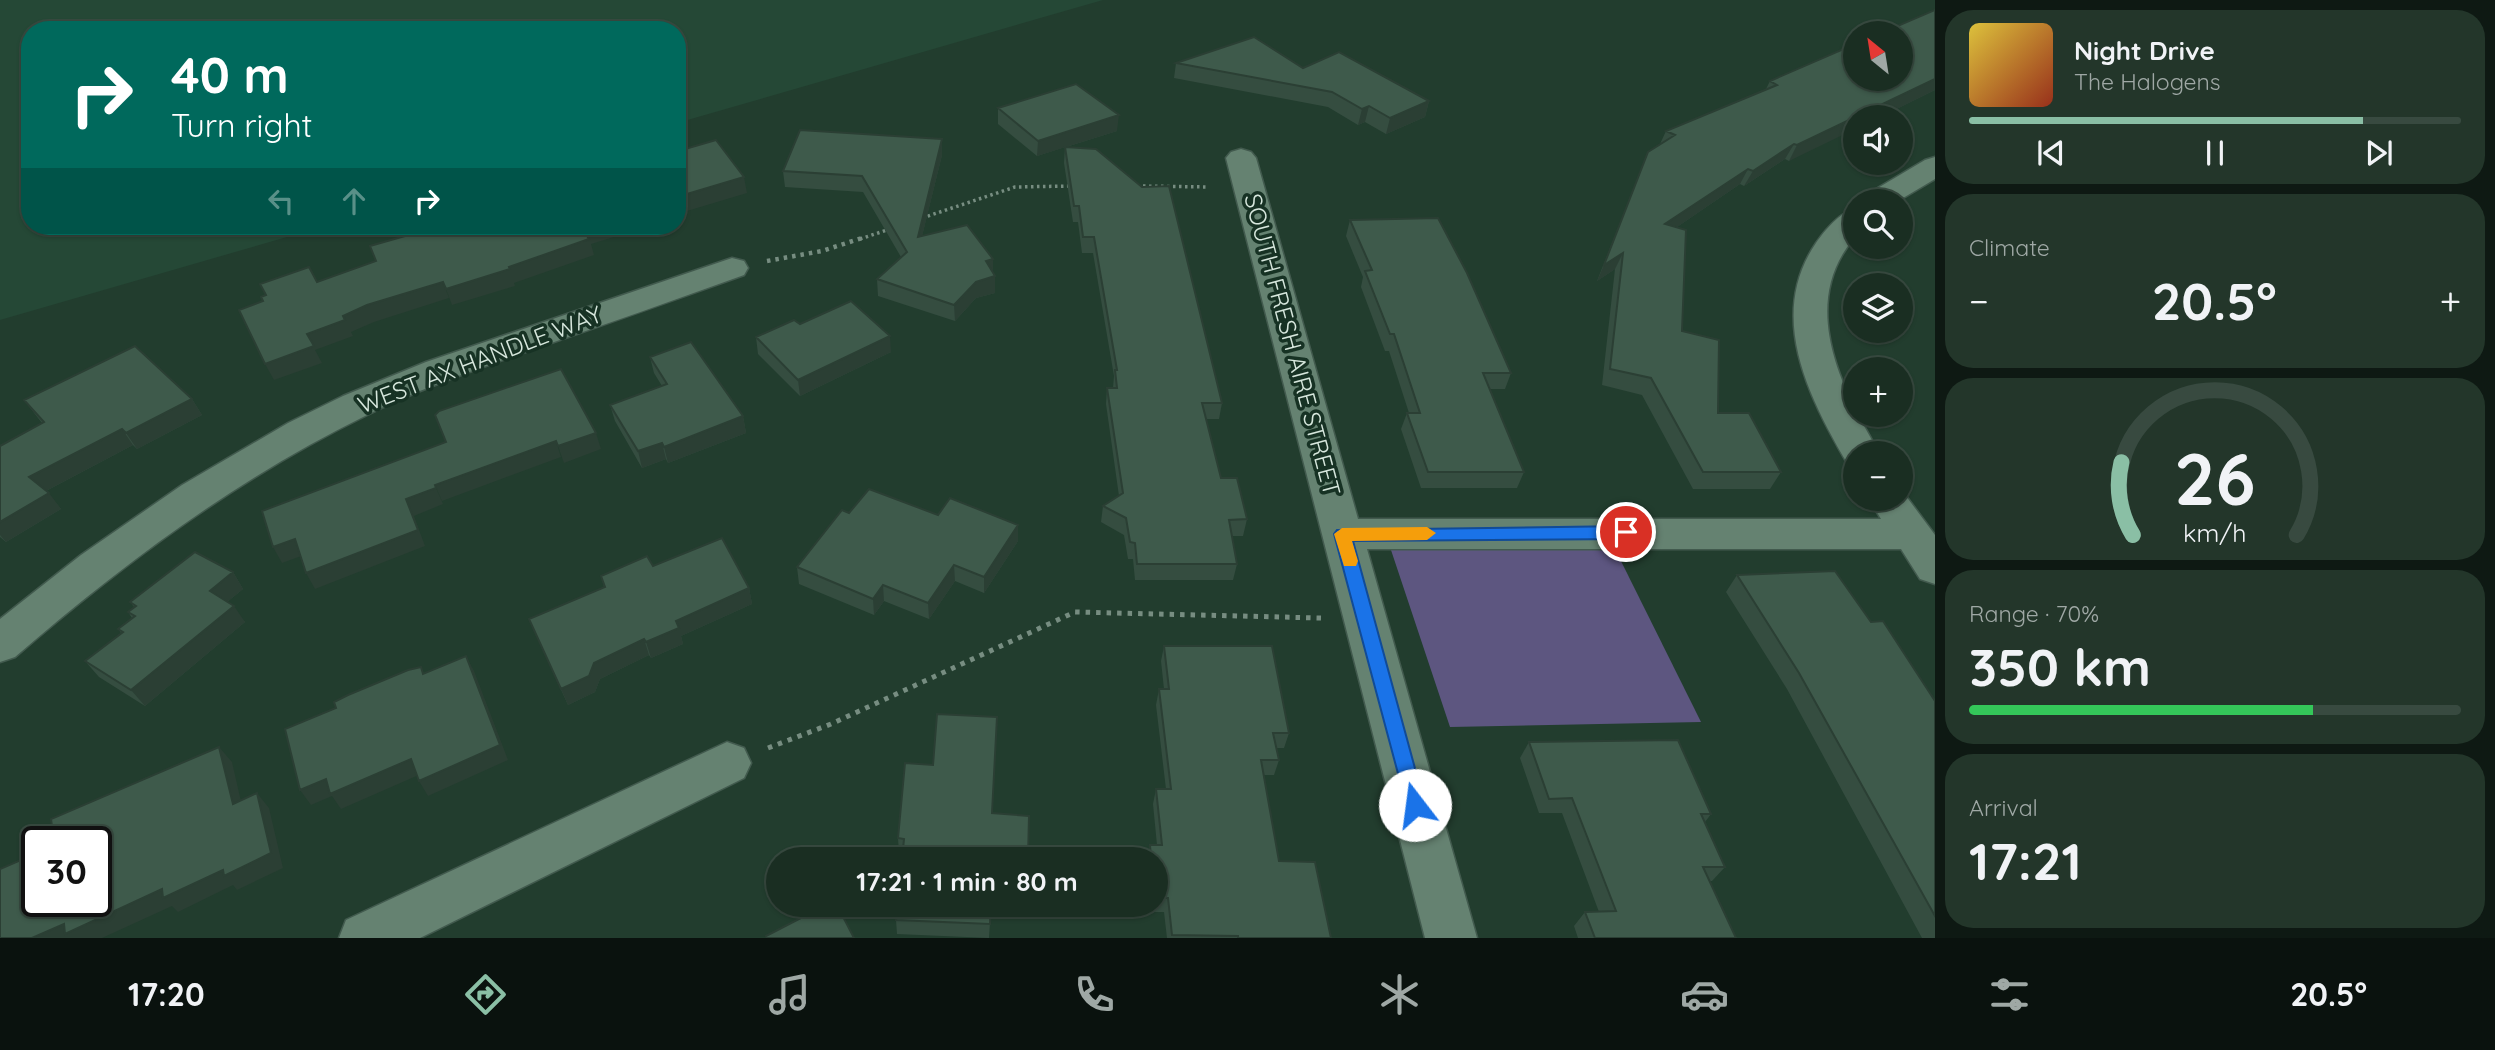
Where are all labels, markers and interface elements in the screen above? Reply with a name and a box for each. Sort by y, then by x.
north arrow [1843,21,1913,91]
map controls [1843,21,1913,511]
text: Night Drive [2074,34,2215,67]
text: 40 m [171,44,289,105]
icon: right [56,49,147,140]
text: The Halogens [2074,67,2221,96]
text: Turn right [171,105,312,145]
button: sound [1843,105,1913,175]
icon: previous [2032,134,2070,172]
icon: pause [2196,134,2234,172]
icon: next [2360,134,2398,172]
icon: left [262,182,300,220]
icon: ahead [335,182,373,220]
icon: right [408,182,446,220]
button: search [1843,189,1913,259]
street label: SOUTH FRESH AIRE STREET [1238,190,1348,499]
text: Climate [1969,233,2050,262]
text: 20.5° [2152,268,2277,333]
button: layers [1843,273,1913,343]
text: − [1969,277,1989,325]
text: + [2440,277,2461,325]
street label: WEST AX HANDLE WAY [353,299,606,419]
button: + [1843,357,1913,427]
text: 26 [2174,432,2256,523]
button: − [1843,441,1913,511]
pin [1596,502,1656,562]
icon: arrive [1607,513,1645,551]
text: km/h [2183,517,2247,548]
text: Range · 70% [1969,599,2099,628]
text: 350 km [1969,634,2151,699]
position arrow [1378,768,1452,842]
text: Arrival [1969,793,2038,822]
speed limit sign: 30 [21,826,112,917]
text: 17:21 [1969,828,2082,893]
text: 17:21 · 1 min · 80 m [856,865,1078,898]
icon: directions [461,970,510,1019]
icon: music [765,970,814,1019]
icon: phone [1070,970,1119,1019]
icon: climate [1375,970,1424,1019]
icon: car [1680,970,1729,1019]
icon: filters [1985,970,2034,1019]
text: 17:20 [128,974,205,1014]
text: 20.5° [2290,974,2367,1014]

